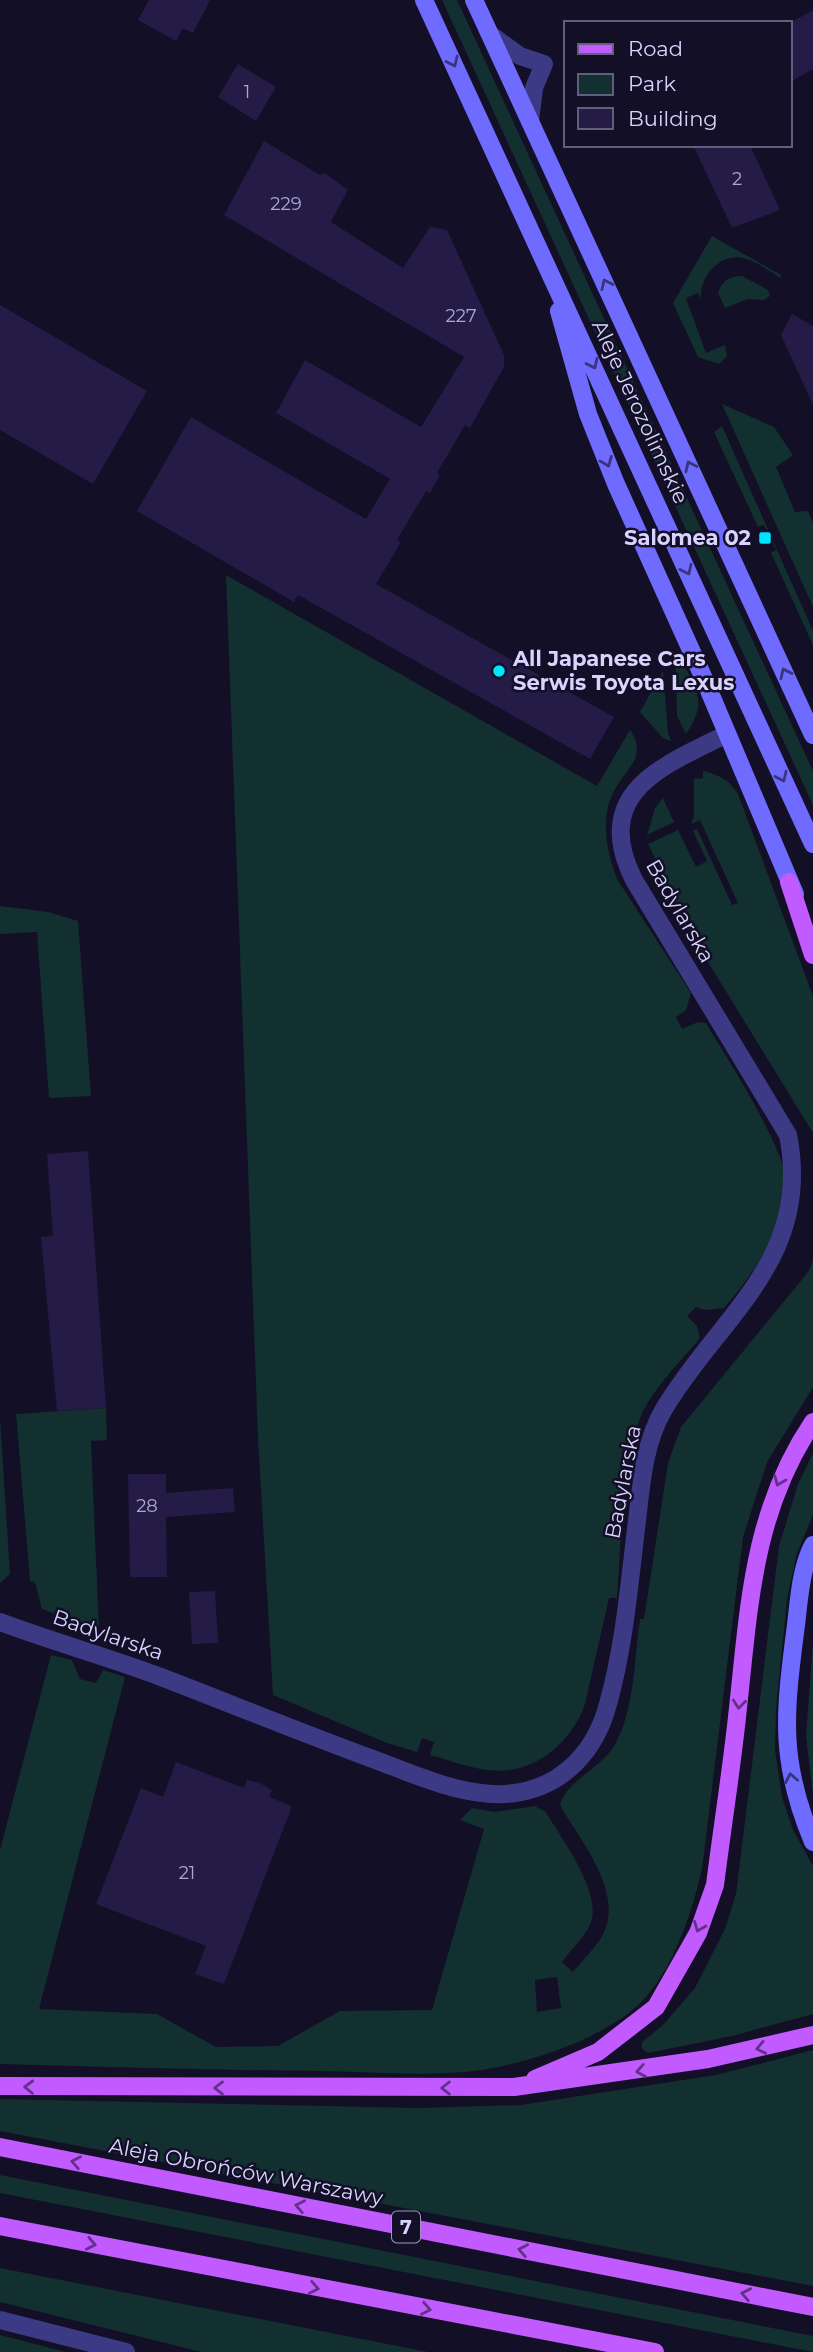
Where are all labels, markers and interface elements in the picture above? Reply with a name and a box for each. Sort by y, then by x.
legend [564,21,792,147]
text: Road [628,36,683,61]
one-way arrow [445,55,459,67]
text: Park [628,71,676,96]
house number: 1 [244,81,250,103]
text: Building [628,106,718,131]
house number: 2 [732,168,742,190]
house number: 229 [270,193,302,215]
one-way arrow [600,279,614,291]
house number: 227 [445,305,477,327]
street label: Aleje Jerozolimskie [587,316,694,508]
one-way arrow [584,356,598,369]
one-way arrow [599,456,613,468]
one-way arrow [684,461,698,473]
place label: Salomea 02 [624,525,751,550]
marker: Salomea 02 [757,530,773,546]
one-way arrow [679,563,693,575]
place label: All Japanese Cars Serwis Toyota Lexus [512,646,734,695]
marker: All Japanese Cars Serwis Toyota Lexus [491,663,507,679]
one-way arrow [779,668,793,680]
one-way arrow [774,770,788,782]
street label: Badylarska [641,855,720,967]
street label: Badylarska [599,1423,646,1541]
one-way arrow [774,1475,788,1487]
house number: 28 [136,1495,158,1517]
street label: Badylarska [50,1604,167,1665]
one-way arrow [731,1698,746,1710]
one-way arrow [785,1772,800,1784]
house number: 21 [179,1862,195,1884]
one-way arrow [694,1921,708,1933]
one-way arrow [755,2040,767,2055]
one-way arrow [635,2063,647,2078]
one-way arrow [24,2080,35,2095]
one-way arrow [213,2080,223,2096]
one-way arrow [440,2080,451,2095]
street label: Aleja Obrońców Warszawy [107,2133,386,2210]
one-way arrow [70,2155,82,2170]
one-way arrow [294,2199,306,2214]
road number: 7 [392,2212,420,2242]
one-way arrow [85,2236,97,2251]
one-way arrow [517,2243,529,2258]
one-way arrow [308,2279,320,2294]
one-way arrow [740,2287,752,2302]
one-way arrow [420,2301,432,2316]

